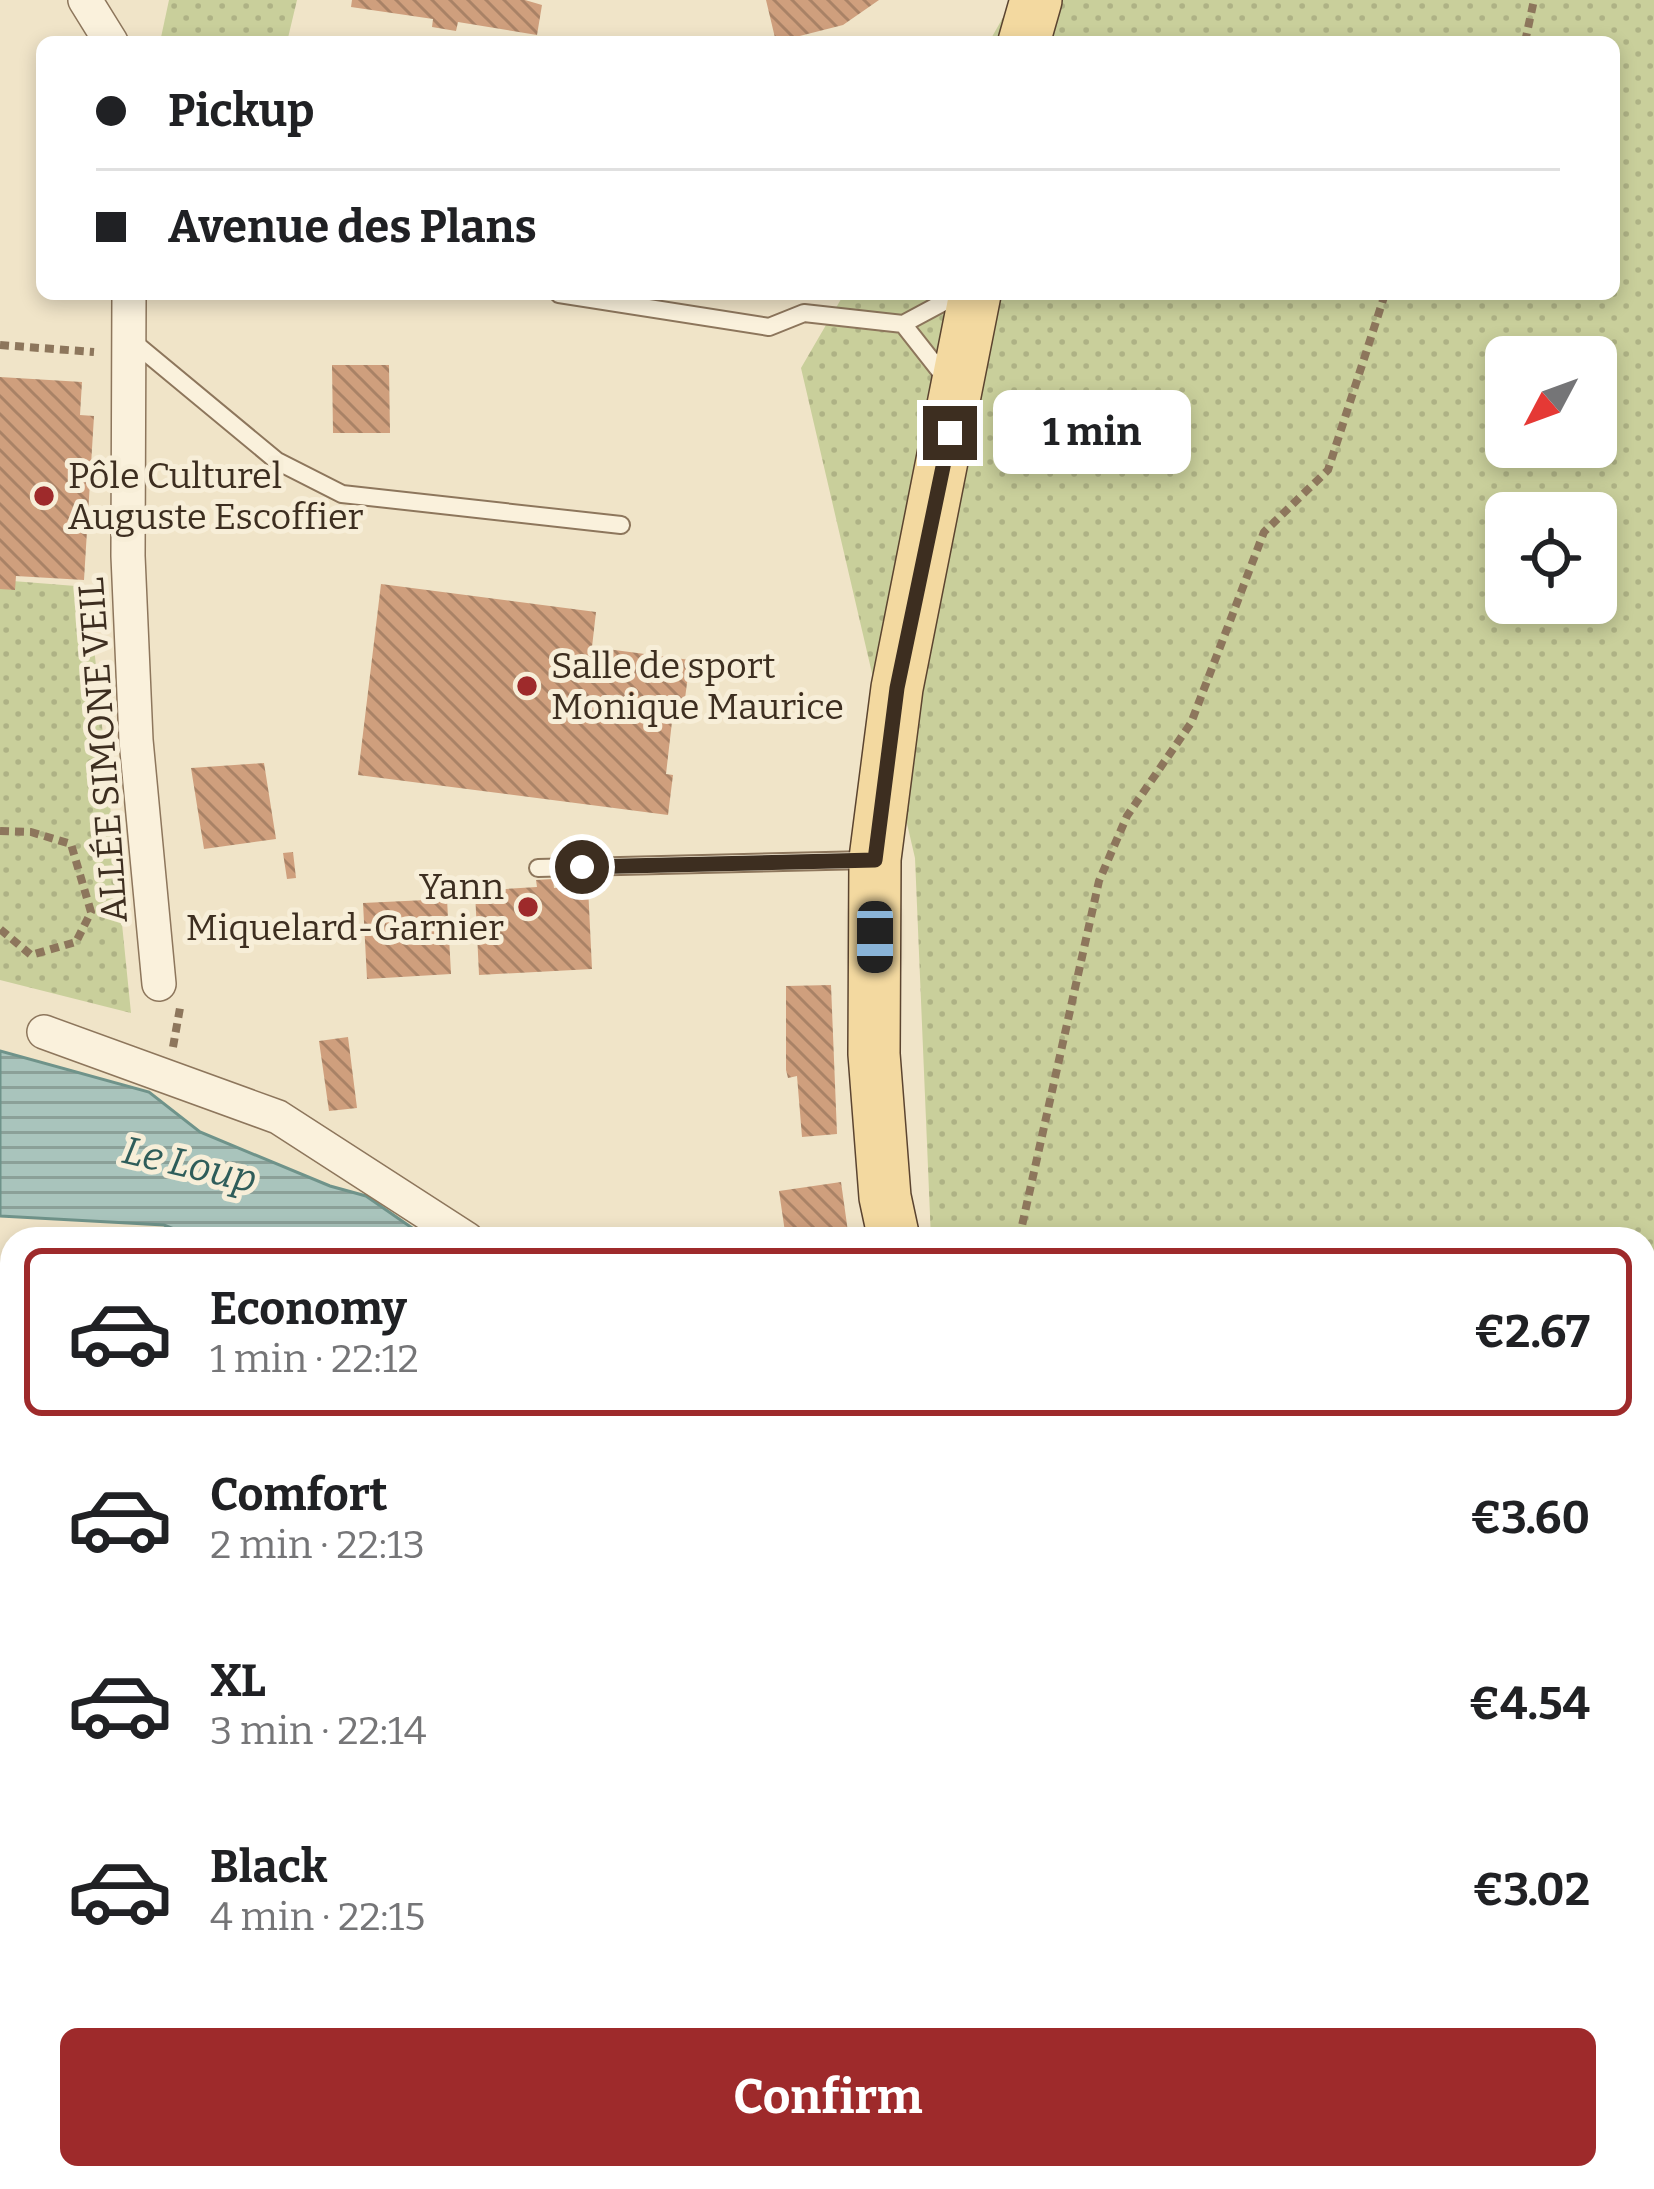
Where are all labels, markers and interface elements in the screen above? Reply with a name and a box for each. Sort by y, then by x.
text: Pickup [168,84,314,138]
text: Avenue des Plans [168,200,537,254]
north arrow [1485,336,1617,468]
map controls [1485,336,1617,624]
callout: 1 min [992,391,1190,475]
route end [923,406,977,460]
text: 1 min [1043,409,1141,455]
place label: Pôle Culturel Auguste Escoffier [68,454,364,539]
marker: Pôle Culturel Auguste Escoffier [31,483,57,509]
button: locate [1485,492,1617,624]
street label: ALLÉE SIMONE VEIL [69,576,137,924]
place label: Salle de sport Monique Maurice [551,644,844,729]
marker: Salle de sport Monique Maurice [514,673,540,699]
route start [555,840,609,894]
place label: Yann Miquelard-Garnier [186,865,504,950]
marker: Yann Miquelard-Garnier [515,894,541,920]
car [857,901,893,973]
water label: Le Loup [118,1127,261,1203]
icon: car [66,1278,174,1386]
text: Economy [210,1282,407,1336]
text: €2.67 [1474,1305,1590,1359]
text: 1 min · 22:12 [210,1336,419,1382]
icon: car [66,1464,174,1572]
text: Comfort [210,1468,388,1522]
text: €3.60 [1470,1491,1590,1545]
text: 2 min · 22:13 [210,1522,425,1568]
icon: car [66,1650,174,1758]
text: XL [210,1654,266,1708]
text: €4.54 [1469,1677,1590,1731]
text: 3 min · 22:14 [210,1708,427,1754]
icon: car [66,1836,174,1944]
text: Black [210,1840,327,1894]
text: €3.02 [1472,1863,1590,1917]
text: 4 min · 22:15 [210,1894,425,1940]
button: Confirm [60,2028,1596,2166]

